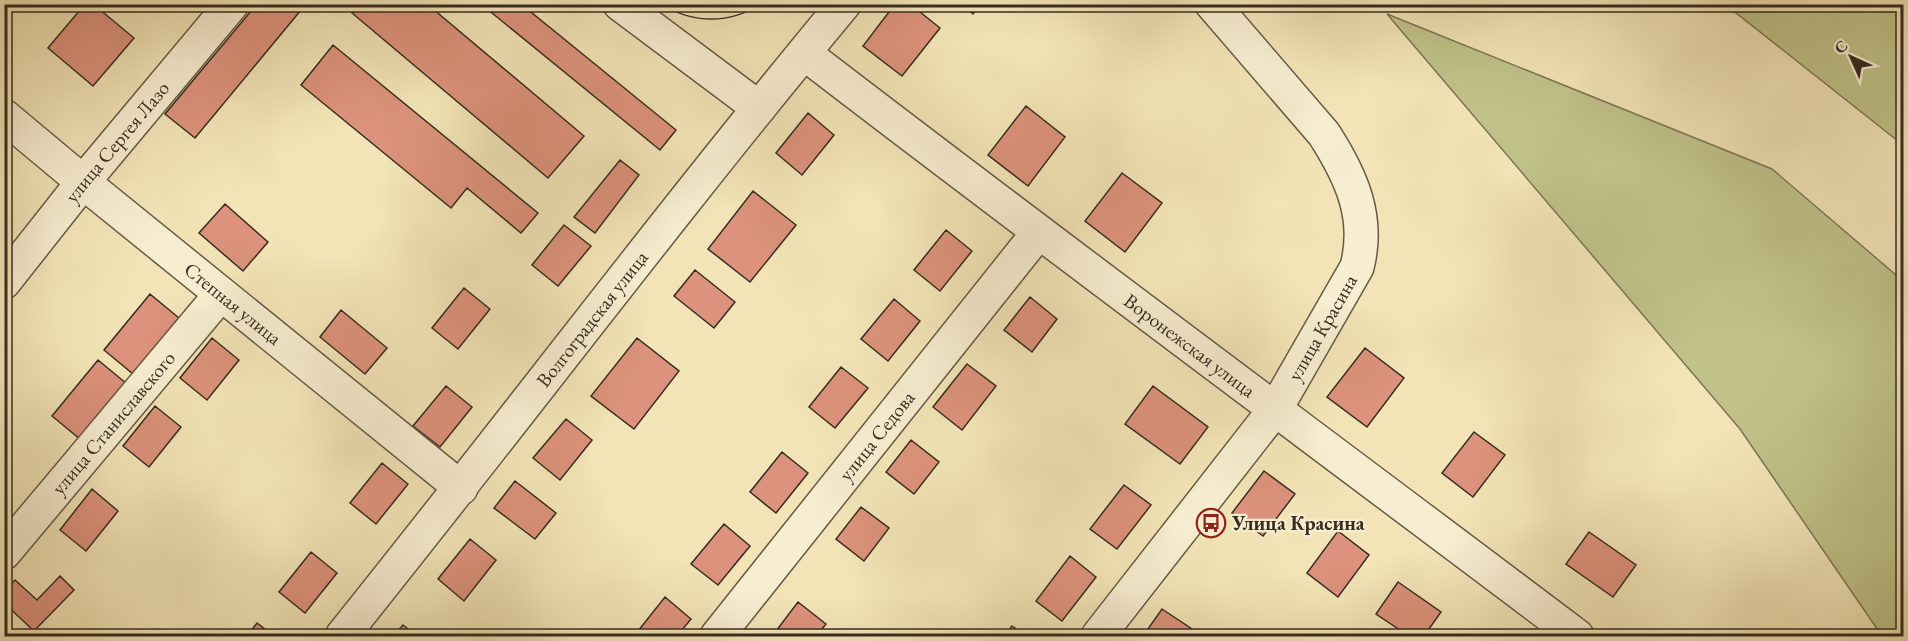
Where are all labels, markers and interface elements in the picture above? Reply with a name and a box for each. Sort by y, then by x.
north arrow [1821,27,1881,87]
text: С [1829,35,1852,58]
street label: улица Сергея Лазо [59,76,175,208]
street label: Волгоградская улица [530,245,654,392]
street label: Степная улица [179,256,287,351]
street label: улица Красина [1281,270,1363,386]
street label: Воронежская улица [1119,287,1261,403]
street label: улица Станиславского [45,345,181,500]
street label: улица Седова [833,385,920,486]
bus stop icon: Улица Красина [1195,507,1227,539]
place label: Улица Красина [1231,510,1365,536]

